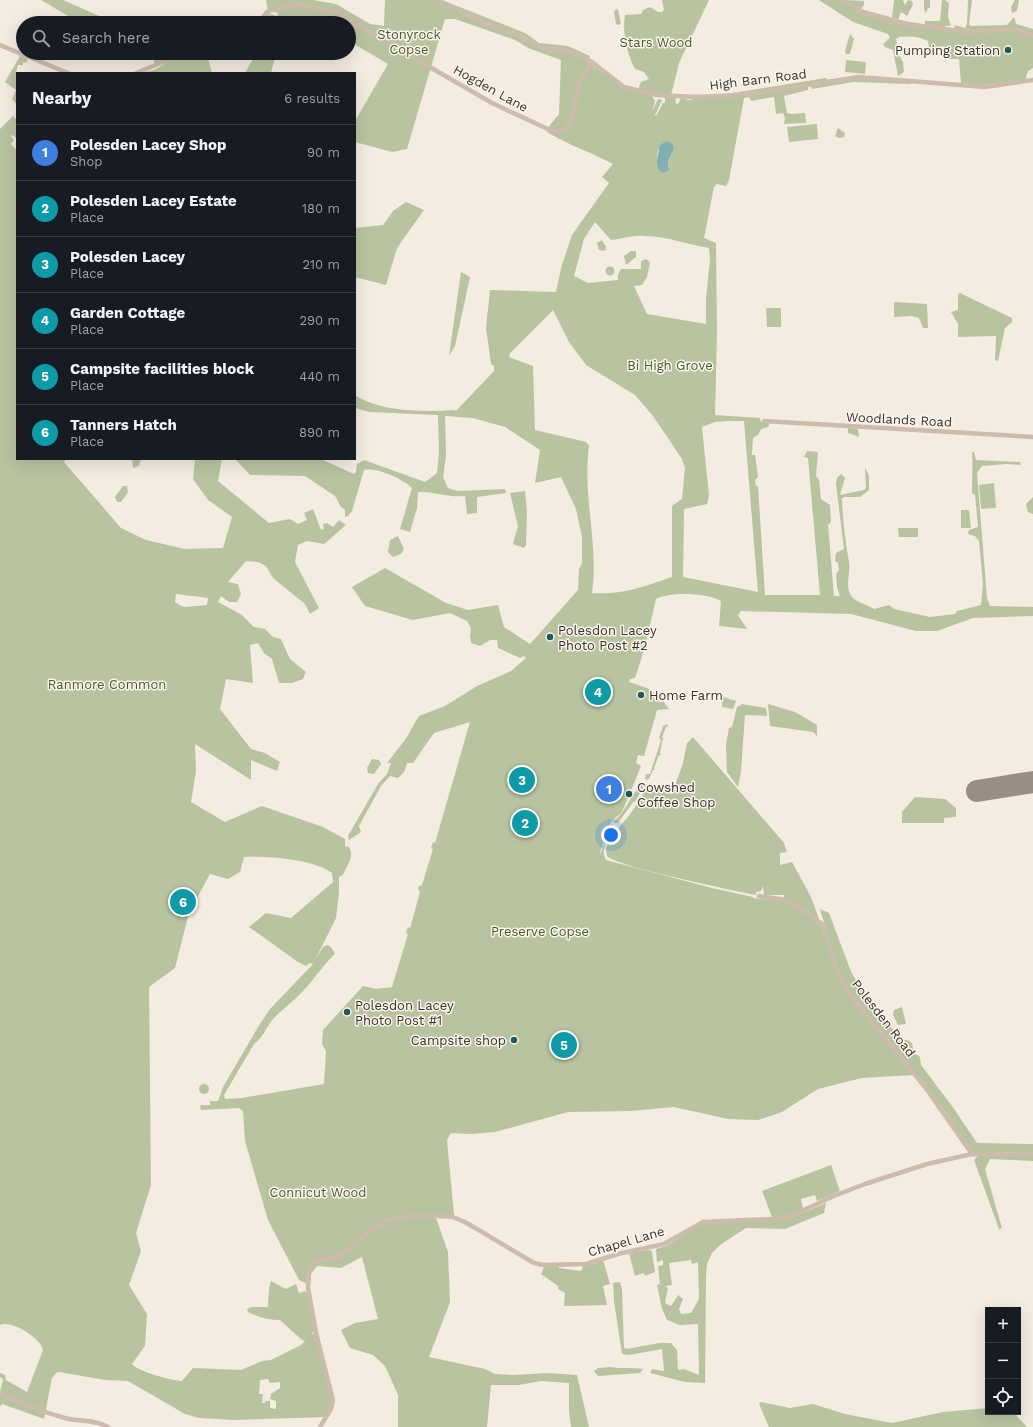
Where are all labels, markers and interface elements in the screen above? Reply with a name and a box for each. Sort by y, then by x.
search box [16,16,356,60]
icon: search [30,27,52,49]
park label: Stonyrock Copse [377,27,441,57]
text: Search here [62,29,150,47]
park label: Stars Wood [620,35,692,50]
place label: Pumping Station [895,43,1000,58]
marker: Pumping Station [1003,45,1013,55]
street label: Hogden Lane [451,62,531,115]
street label: High Barn Road [709,66,807,93]
text: Nearby [32,88,91,108]
text: 6 results [284,91,340,106]
text: Polesden Lacey Shop [70,136,226,154]
text: 1 [42,145,48,160]
text: 90 m [307,145,340,160]
text: Shop [70,154,102,169]
text: Polesden Lacey Estate [70,192,237,210]
text: 2 [41,201,49,216]
text: 180 m [302,201,340,216]
text: Place [70,210,104,225]
text: Polesden Lacey [70,248,185,266]
text: 3 [41,257,49,272]
text: 210 m [302,257,340,272]
text: Place [70,266,104,281]
text: Garden Cottage [70,304,185,322]
text: 4 [41,313,49,328]
text: 290 m [299,313,340,328]
text: Place [70,322,104,337]
park label: Bi High Grove [627,358,713,373]
text: Campsite facilities block [70,360,254,378]
text: 5 [41,369,49,384]
text: 440 m [299,369,340,384]
text: Place [70,378,104,393]
street label: Woodlands Road [845,409,952,430]
text: Tanners Hatch [70,416,177,434]
text: 6 [41,425,49,440]
text: 890 m [299,425,340,440]
text: Place [70,434,104,449]
place label: Polesdon Lacey Photo Post #2 [558,623,657,653]
marker: Polesdon Lacey Photo Post #2 [545,632,555,642]
park label: Ranmore Common [48,677,166,692]
pin: 4 [585,677,611,707]
place label: Home Farm [649,688,723,703]
marker: Home Farm [636,690,646,700]
pin: 3 [509,765,535,795]
pin: 1 [596,774,622,804]
place label: Cowshed Coffee Shop [637,780,715,810]
marker: Cowshed Coffee Shop [624,789,634,799]
pin: 2 [512,808,538,838]
your location [601,825,621,845]
pin: 6 [170,887,196,917]
park label: Preserve Copse [491,924,589,939]
street label: Polesden Road [849,977,918,1060]
place label: Polesdon Lacey Photo Post #1 [355,998,454,1028]
marker: Polesdon Lacey Photo Post #1 [342,1007,352,1017]
pin: 5 [551,1030,577,1060]
place label: Campsite shop [411,1033,506,1048]
marker: Campsite shop [509,1035,519,1045]
park label: Connicut Wood [270,1185,366,1200]
street label: Chapel Lane [586,1223,666,1260]
map controls [985,1307,1021,1415]
button: + [985,1307,1021,1343]
button: − [985,1343,1021,1379]
button: locate [985,1379,1021,1415]

